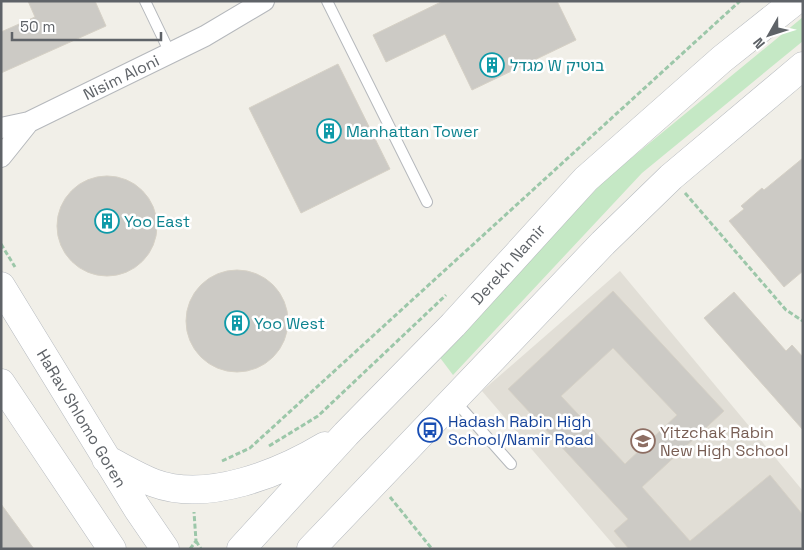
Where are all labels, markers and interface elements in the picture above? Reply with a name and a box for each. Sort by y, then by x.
scale bar [12,10,161,42]
north arrow [744,10,794,60]
text: 50 m [20,17,55,36]
text: N [749,34,769,52]
street label: Nisim Aloni [80,50,163,105]
building icon: מגדל W בוטיק [479,52,505,78]
place label: מגדל W בוטיק [510,55,604,76]
building icon: Manhattan Tower [316,118,342,144]
place label: Manhattan Tower [346,121,479,142]
building icon: Yoo East [94,208,120,234]
place label: Yoo East [124,211,190,232]
street label: Derekh Namir [467,220,550,309]
building icon: Yoo West [224,310,250,336]
place label: Yoo West [254,313,325,334]
street label: HaRav Shlomo Goren [32,345,131,491]
place label: Hadash Rabin High School/Namir Road [448,411,594,450]
bus stop icon: Hadash Rabin High School/Namir Road [417,417,443,443]
place label: Yitzchak Rabin New High School [660,422,788,461]
school or university icon: Yitzchak Rabin New High School [630,428,656,454]

